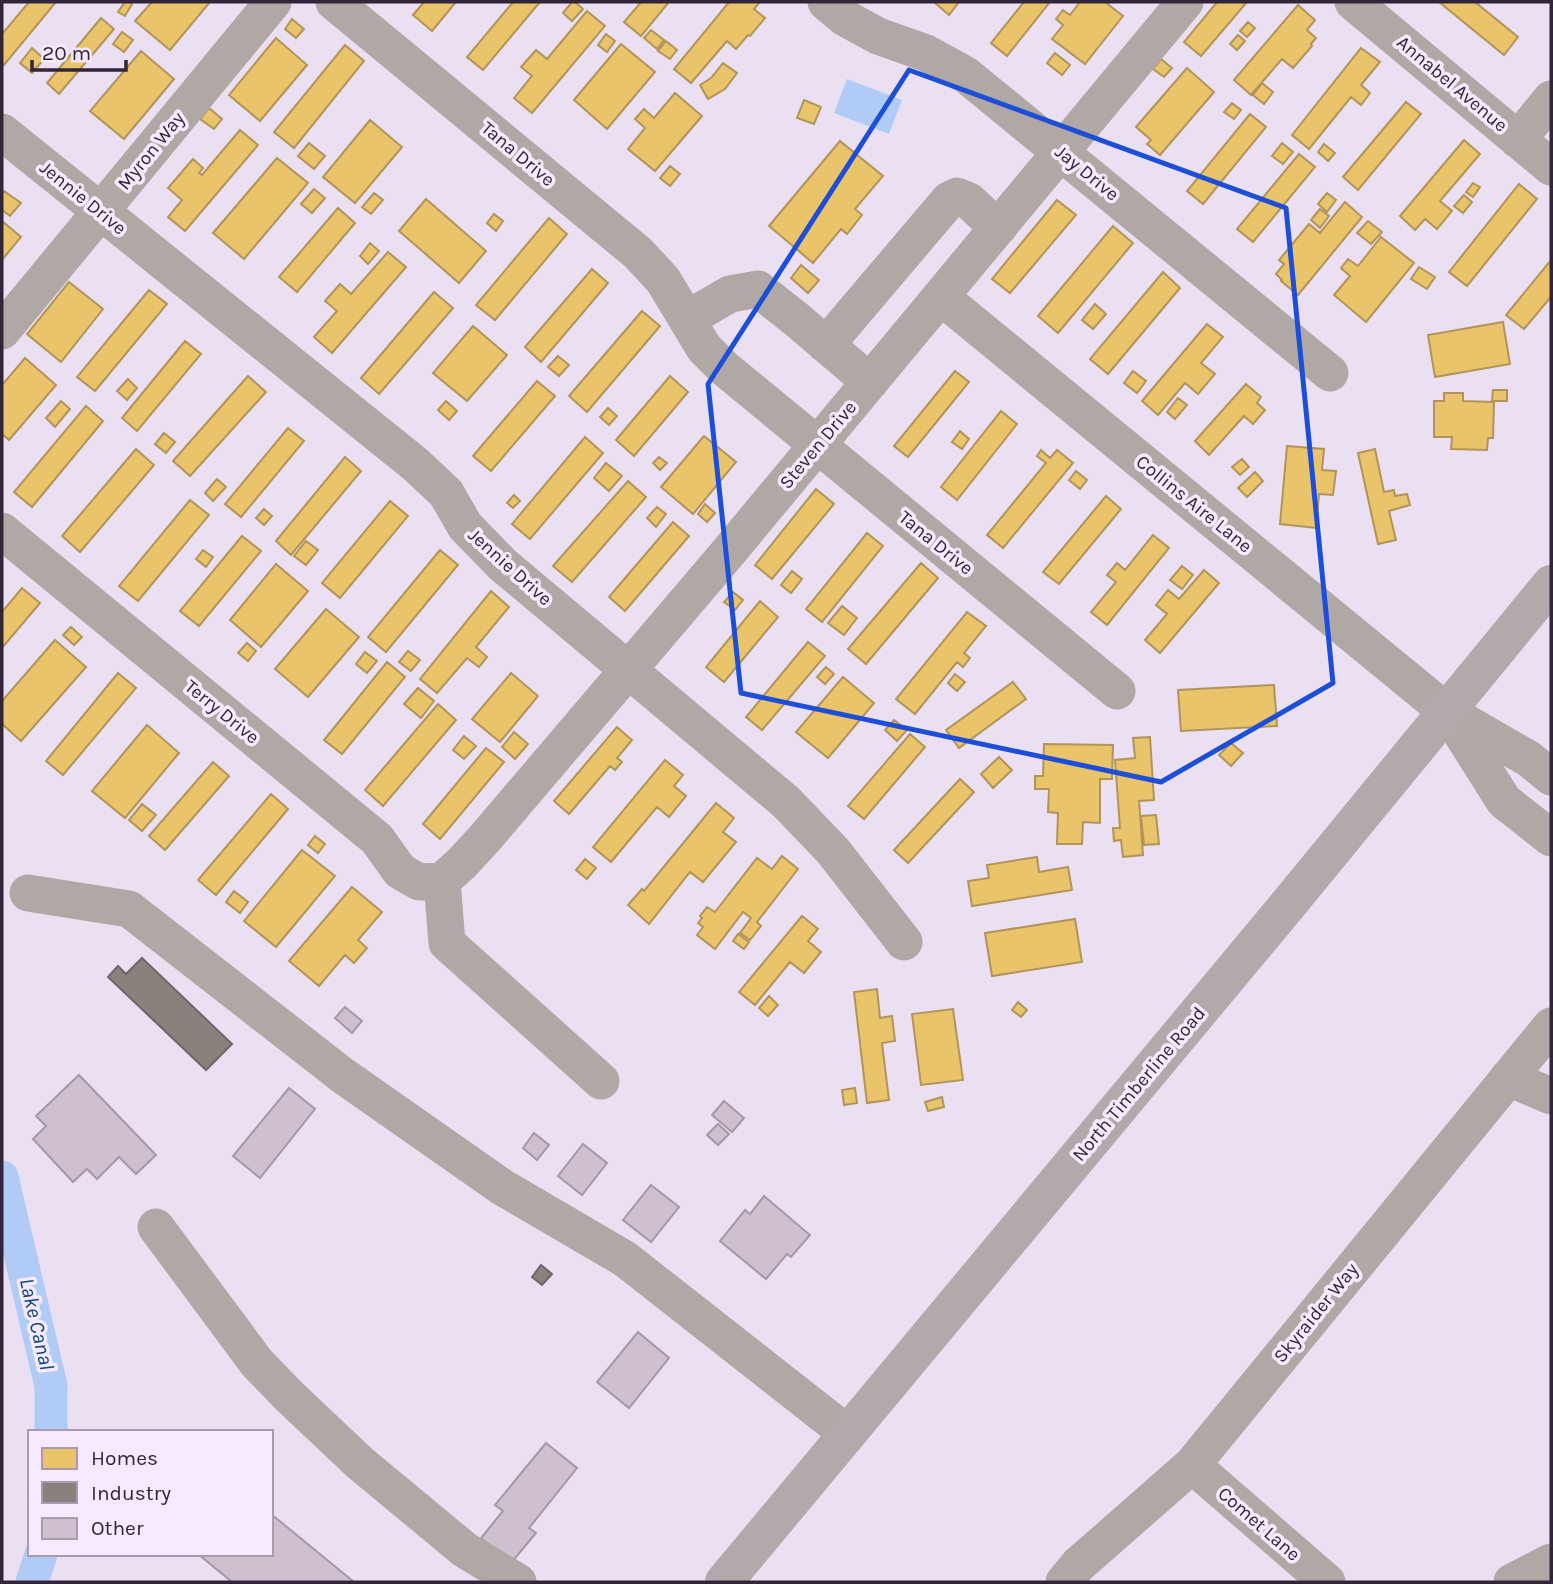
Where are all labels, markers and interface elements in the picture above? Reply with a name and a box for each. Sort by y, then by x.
scale bar [32,28,126,72]
street label: Annabel Avenue [1392,31,1512,137]
text: 20 m [42,41,91,65]
street label: Myron Way [113,107,189,194]
street label: Tana Drive [477,117,559,191]
street label: Jay Drive [1051,141,1123,205]
street label: Jennie Drive [35,157,131,239]
street label: Steven Drive [775,397,861,493]
street label: Collins Aire Lane [1132,451,1256,557]
street label: Tana Drive [894,506,978,580]
street label: Jennie Drive [464,524,556,610]
street label: Terry Drive [180,675,264,749]
street label: North Timberline Road [1068,1002,1210,1166]
street label: Skyraider Way [1269,1259,1363,1367]
water label: Lake Canal [15,1276,59,1372]
legend [28,1430,273,1556]
text: Homes [91,1446,158,1470]
text: Industry [91,1481,171,1505]
street label: Comet Lane [1213,1482,1305,1566]
text: Other [91,1516,144,1540]

